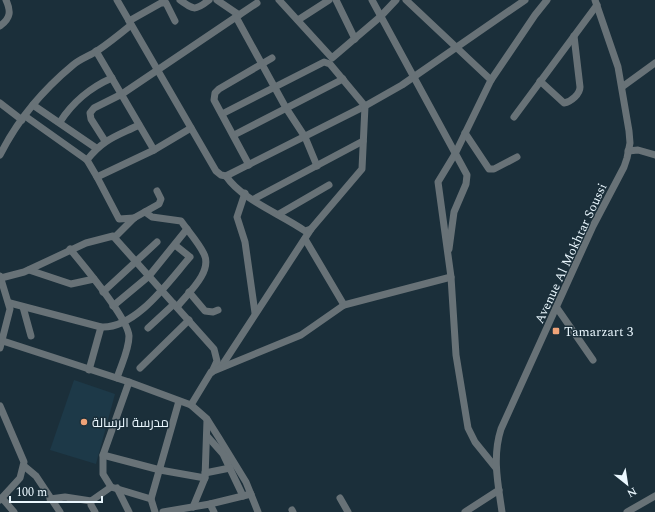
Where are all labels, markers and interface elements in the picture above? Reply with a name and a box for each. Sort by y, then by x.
street label: Avenue Al Mokhtar Soussi [529,180,612,327]
place label: Tamarzart 3 [564,322,634,342]
marker: Tamarzart 3 [551,326,561,336]
place label: مدرسة الرسالة [92,413,169,433]
marker: مدرسة الرسالة [79,417,89,427]
north arrow [607,464,647,504]
scale bar [10,478,102,504]
text: 100 m [16,483,47,502]
text: N [624,483,640,502]

